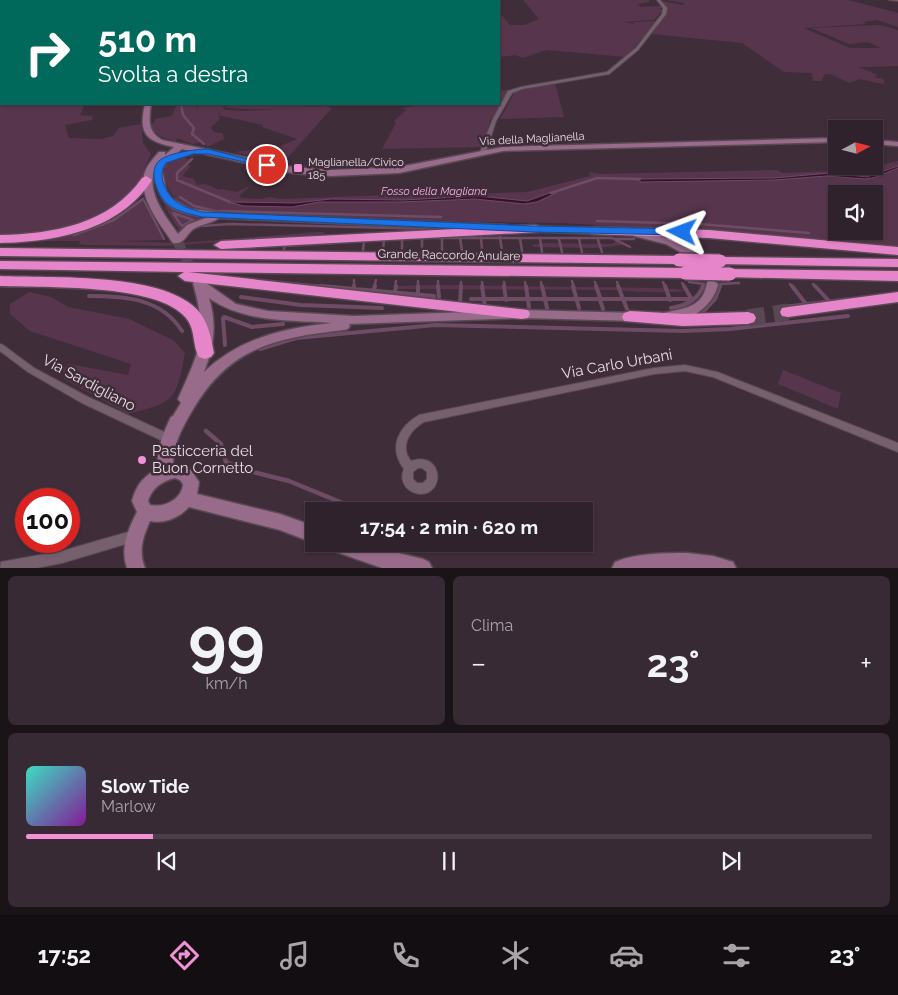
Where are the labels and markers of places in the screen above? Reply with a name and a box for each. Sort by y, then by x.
pin [246,144,288,186]
place label: Maglianella/Civico 185 [308,156,404,182]
marker: Maglianella/Civico 185 [292,162,304,174]
place label: Pasticceria del Buon Cornetto [152,442,254,477]
marker: Pasticceria del Buon Cornetto [136,454,148,466]

